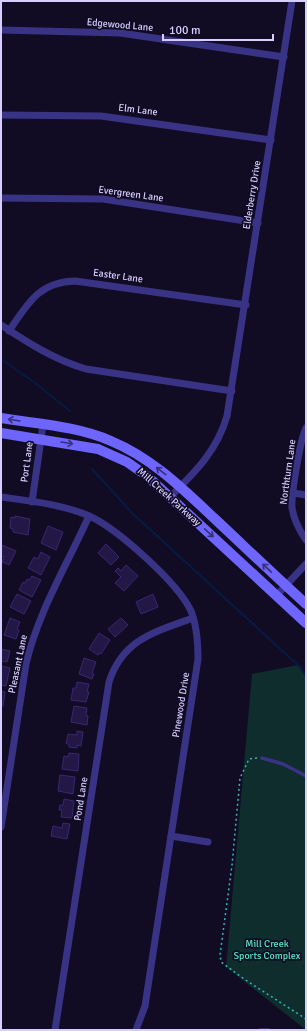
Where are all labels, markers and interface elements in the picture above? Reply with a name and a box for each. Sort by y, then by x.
street label: Edgewood Lane [86,16,154,34]
scale bar [163,16,273,42]
text: 100 m [169,23,201,38]
street label: Elm Lane [118,102,158,118]
street label: Elderberry Drive [241,160,263,230]
street label: Evergreen Lane [98,183,164,205]
street label: Easter Lane [92,267,144,285]
one-way arrow [7,416,20,424]
street label: Northturn Lane [277,439,299,505]
one-way arrow [60,440,73,448]
street label: Port Lane [18,441,36,483]
street label: Mill Creek Parkway [135,465,204,529]
one-way arrow [155,466,166,475]
one-way arrow [204,528,214,538]
one-way arrow [262,563,272,572]
street label: Pleasant Lane [6,633,30,695]
street label: Pinewood Drive [170,671,192,739]
street label: Pond Lane [72,776,90,822]
park label: Mill Creek Sports Complex [234,938,301,962]

